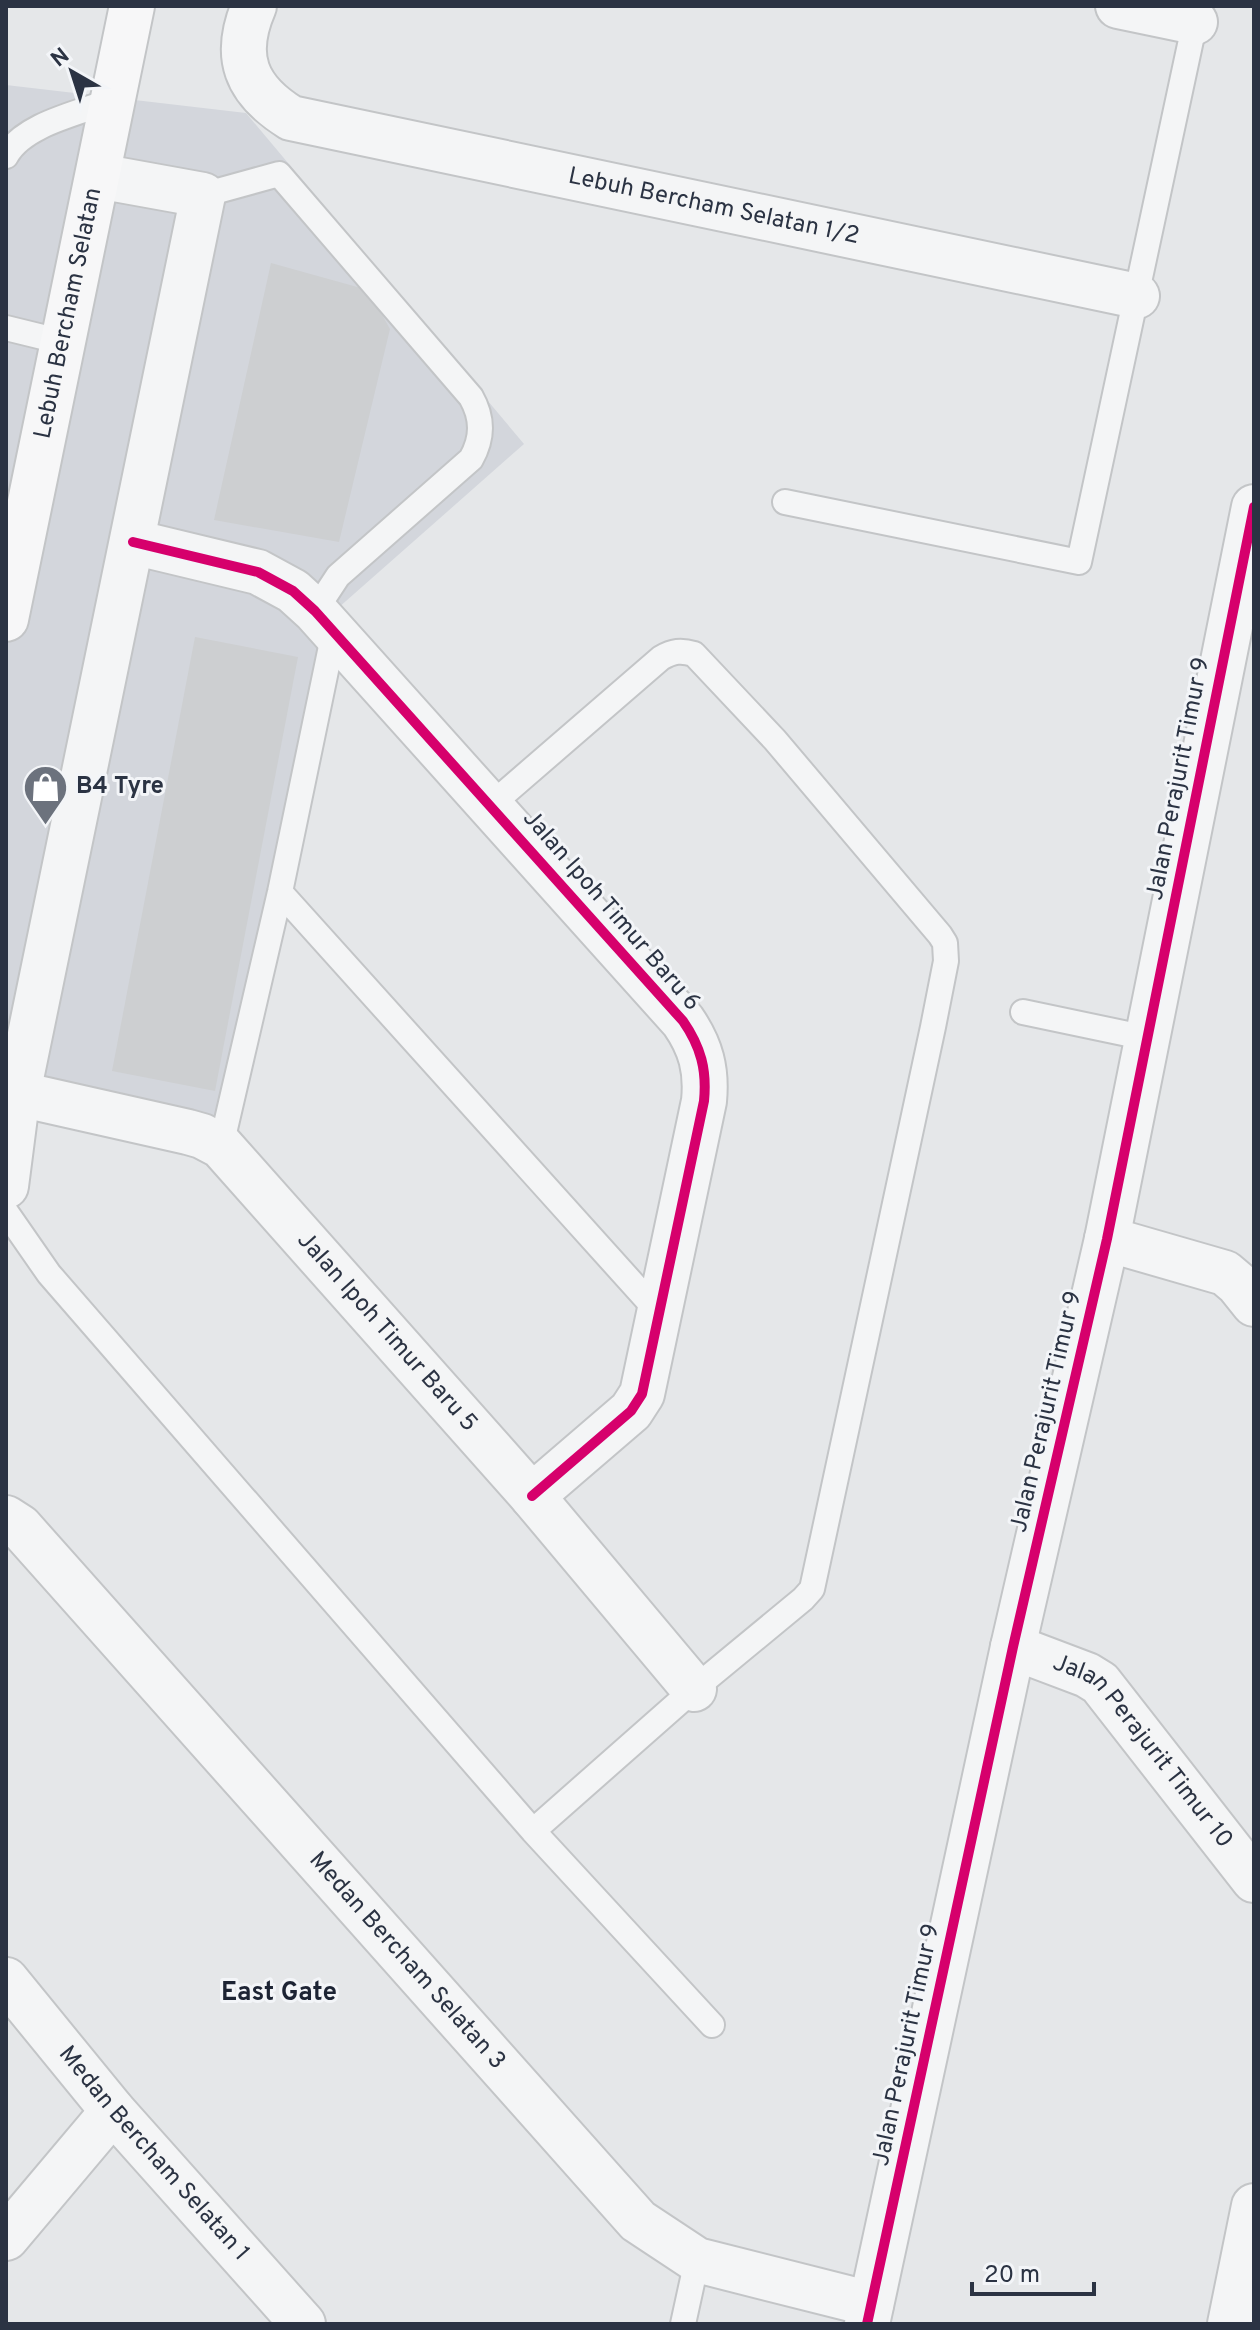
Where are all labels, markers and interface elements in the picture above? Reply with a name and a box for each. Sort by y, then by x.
north arrow [32,32,112,112]
text: N [46,43,76,74]
street label: Lebuh Bercham Selatan 1/2 [565,162,862,252]
street label: Lebuh Bercham Selatan [28,185,109,442]
street label: Jalan Perajurit Timur 9 [1141,655,1217,903]
shop icon: B4 Tyre [21,763,69,826]
place label: B4 Tyre [76,772,164,802]
street label: Jalan Ipoh Timur Baru 6 [515,804,707,1018]
street label: Jalan Ipoh Timur Baru 5 [290,1226,483,1439]
street label: Jalan Perajurit Timur 9 [1005,1288,1089,1536]
street label: Jalan Perajurit Timur 10 [1048,1648,1239,1855]
street label: Medan Bercham Selatan 3 [302,1846,511,2076]
street label: Jalan Perajurit Timur 9 [867,1921,947,2169]
district label: East Gate [221,1977,337,2010]
street label: Medan Bercham Selatan 1 [51,2040,255,2268]
scale bar [972,2246,1094,2296]
text: 20 m [984,2261,1040,2291]

